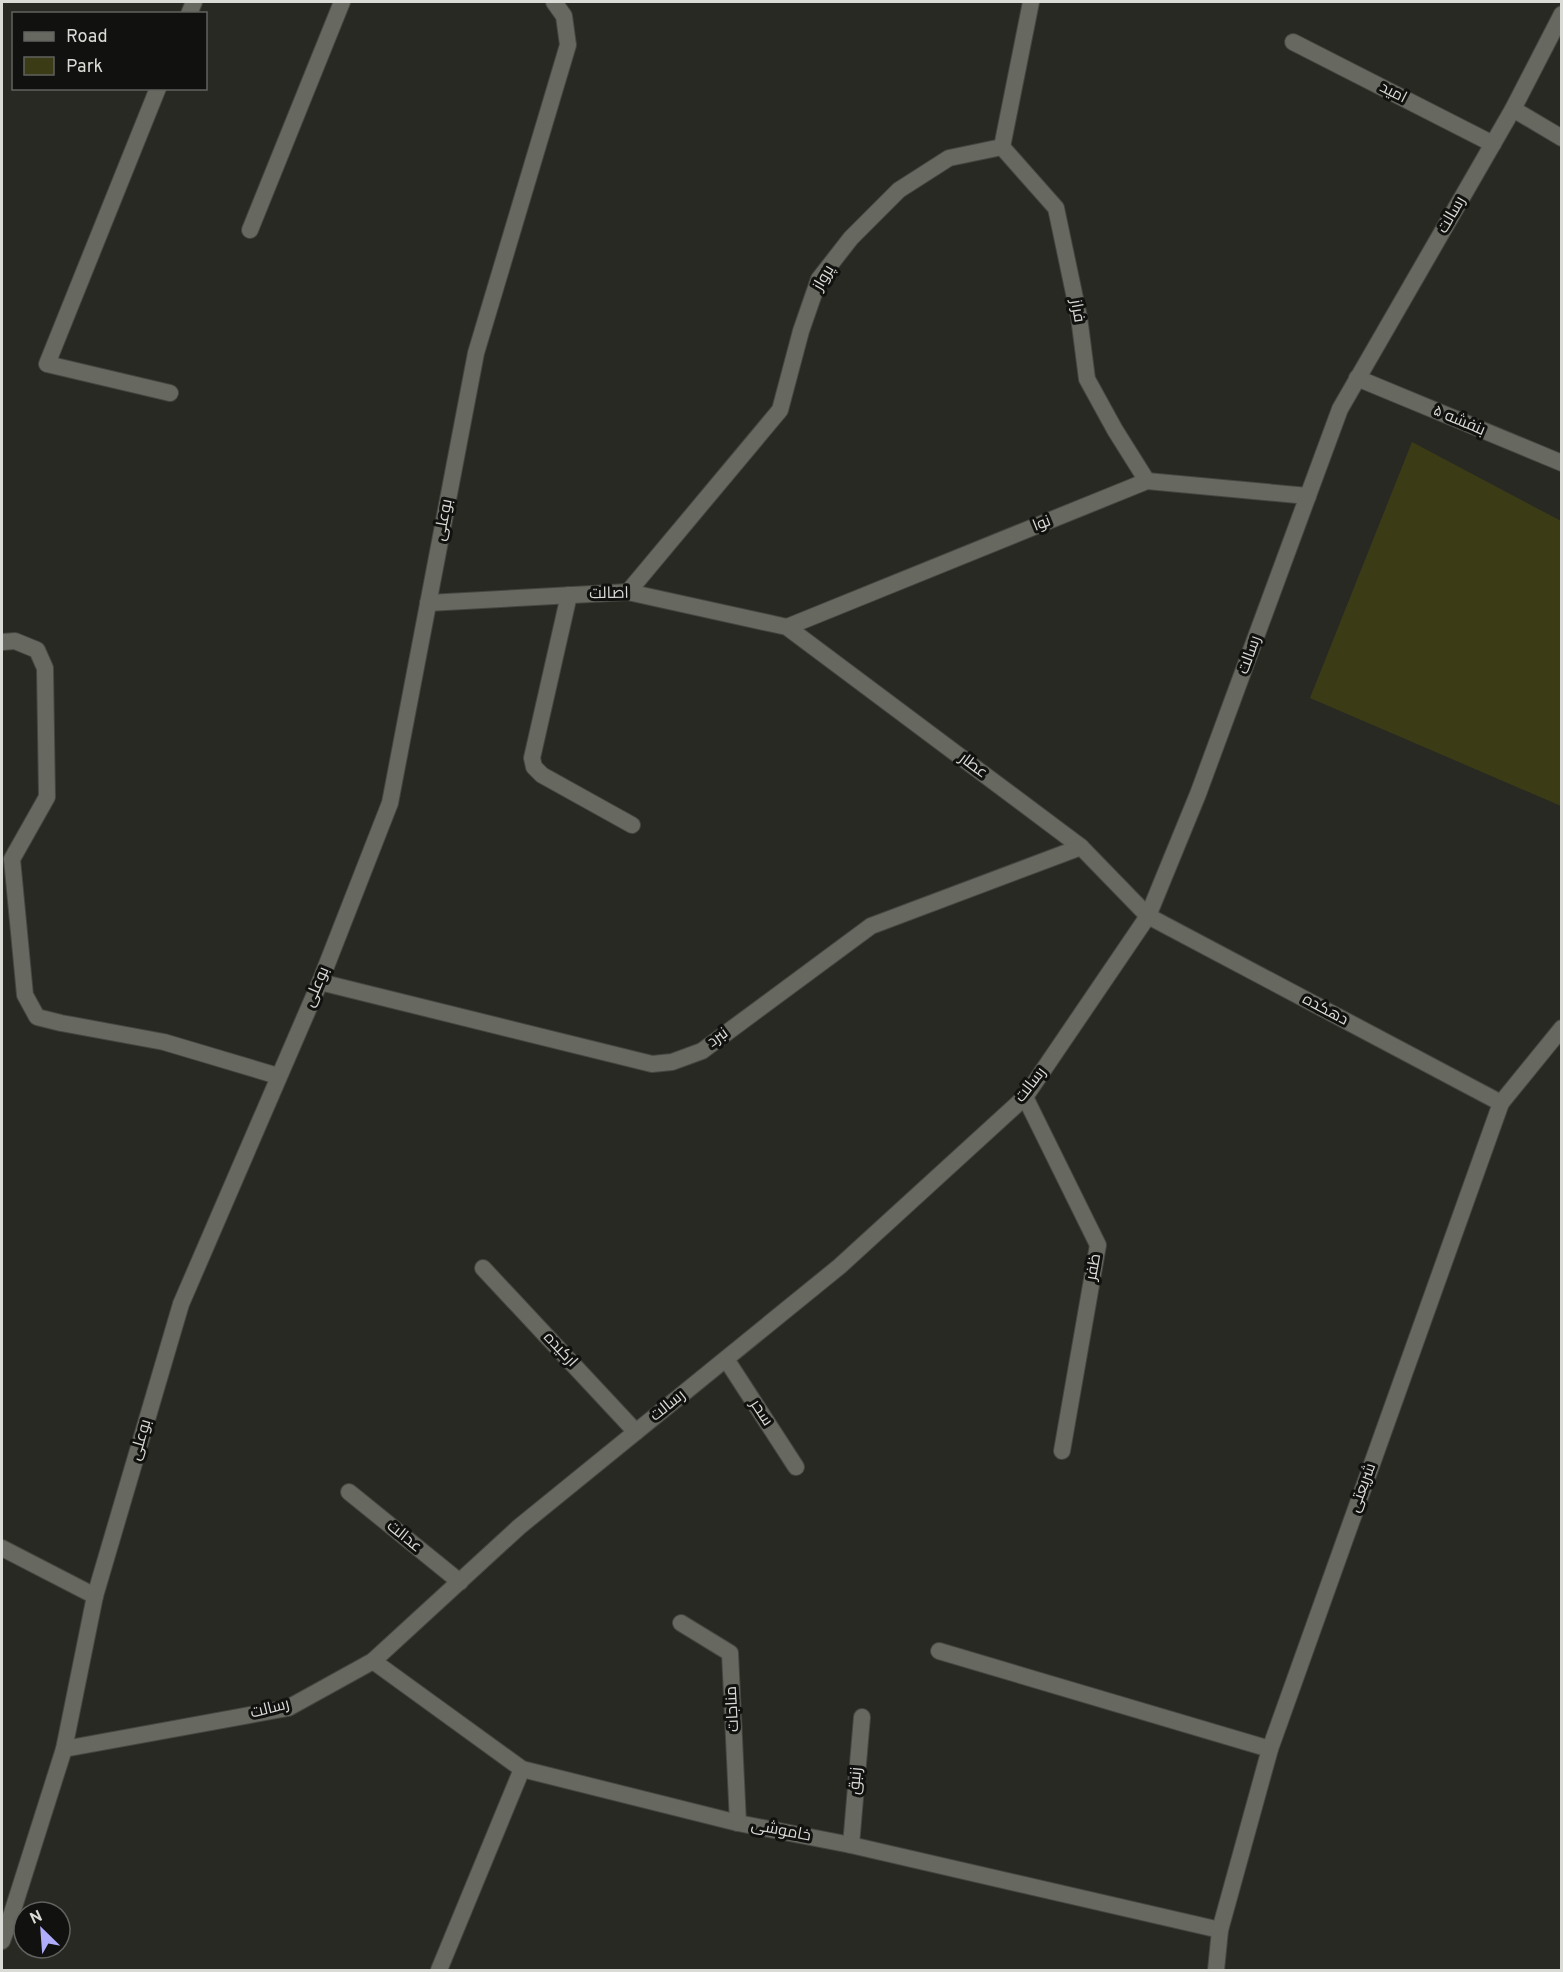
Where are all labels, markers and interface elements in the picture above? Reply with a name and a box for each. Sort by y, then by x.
legend [12,12,207,90]
text: Road [66,26,108,49]
text: Park [66,56,103,79]
street label: امید [1376,78,1410,108]
street label: رسالت [1433,193,1471,237]
street label: پرواز [808,261,840,295]
street label: فراز [1065,297,1089,324]
street label: بنفشه ۵ [1430,401,1488,441]
street label: بوعلی [430,497,458,543]
street label: نوا [1030,511,1054,537]
street label: اصالت [589,584,629,604]
street label: رسالت [1234,633,1266,677]
street label: عطار [954,748,991,783]
street label: بوعلی [300,964,334,1010]
street label: دهکده [1299,990,1351,1030]
street label: نبرد [703,1024,733,1052]
street label: رسالت [1011,1063,1051,1107]
street label: ظفر [1082,1252,1106,1283]
street label: ارکیده [539,1328,581,1372]
street label: رسالت [646,1386,690,1426]
street label: سحر [745,1395,777,1430]
street label: بوعلی [126,1417,156,1463]
street label: شریعتی [1345,1461,1381,1515]
street label: عدالت [382,1517,426,1557]
street label: مناجات [722,1686,744,1732]
street label: رسالت [248,1695,292,1723]
street label: زنبق [845,1766,867,1796]
street label: خاموشی [749,1815,813,1847]
north arrow [12,1900,72,1960]
text: N [27,1907,46,1930]

